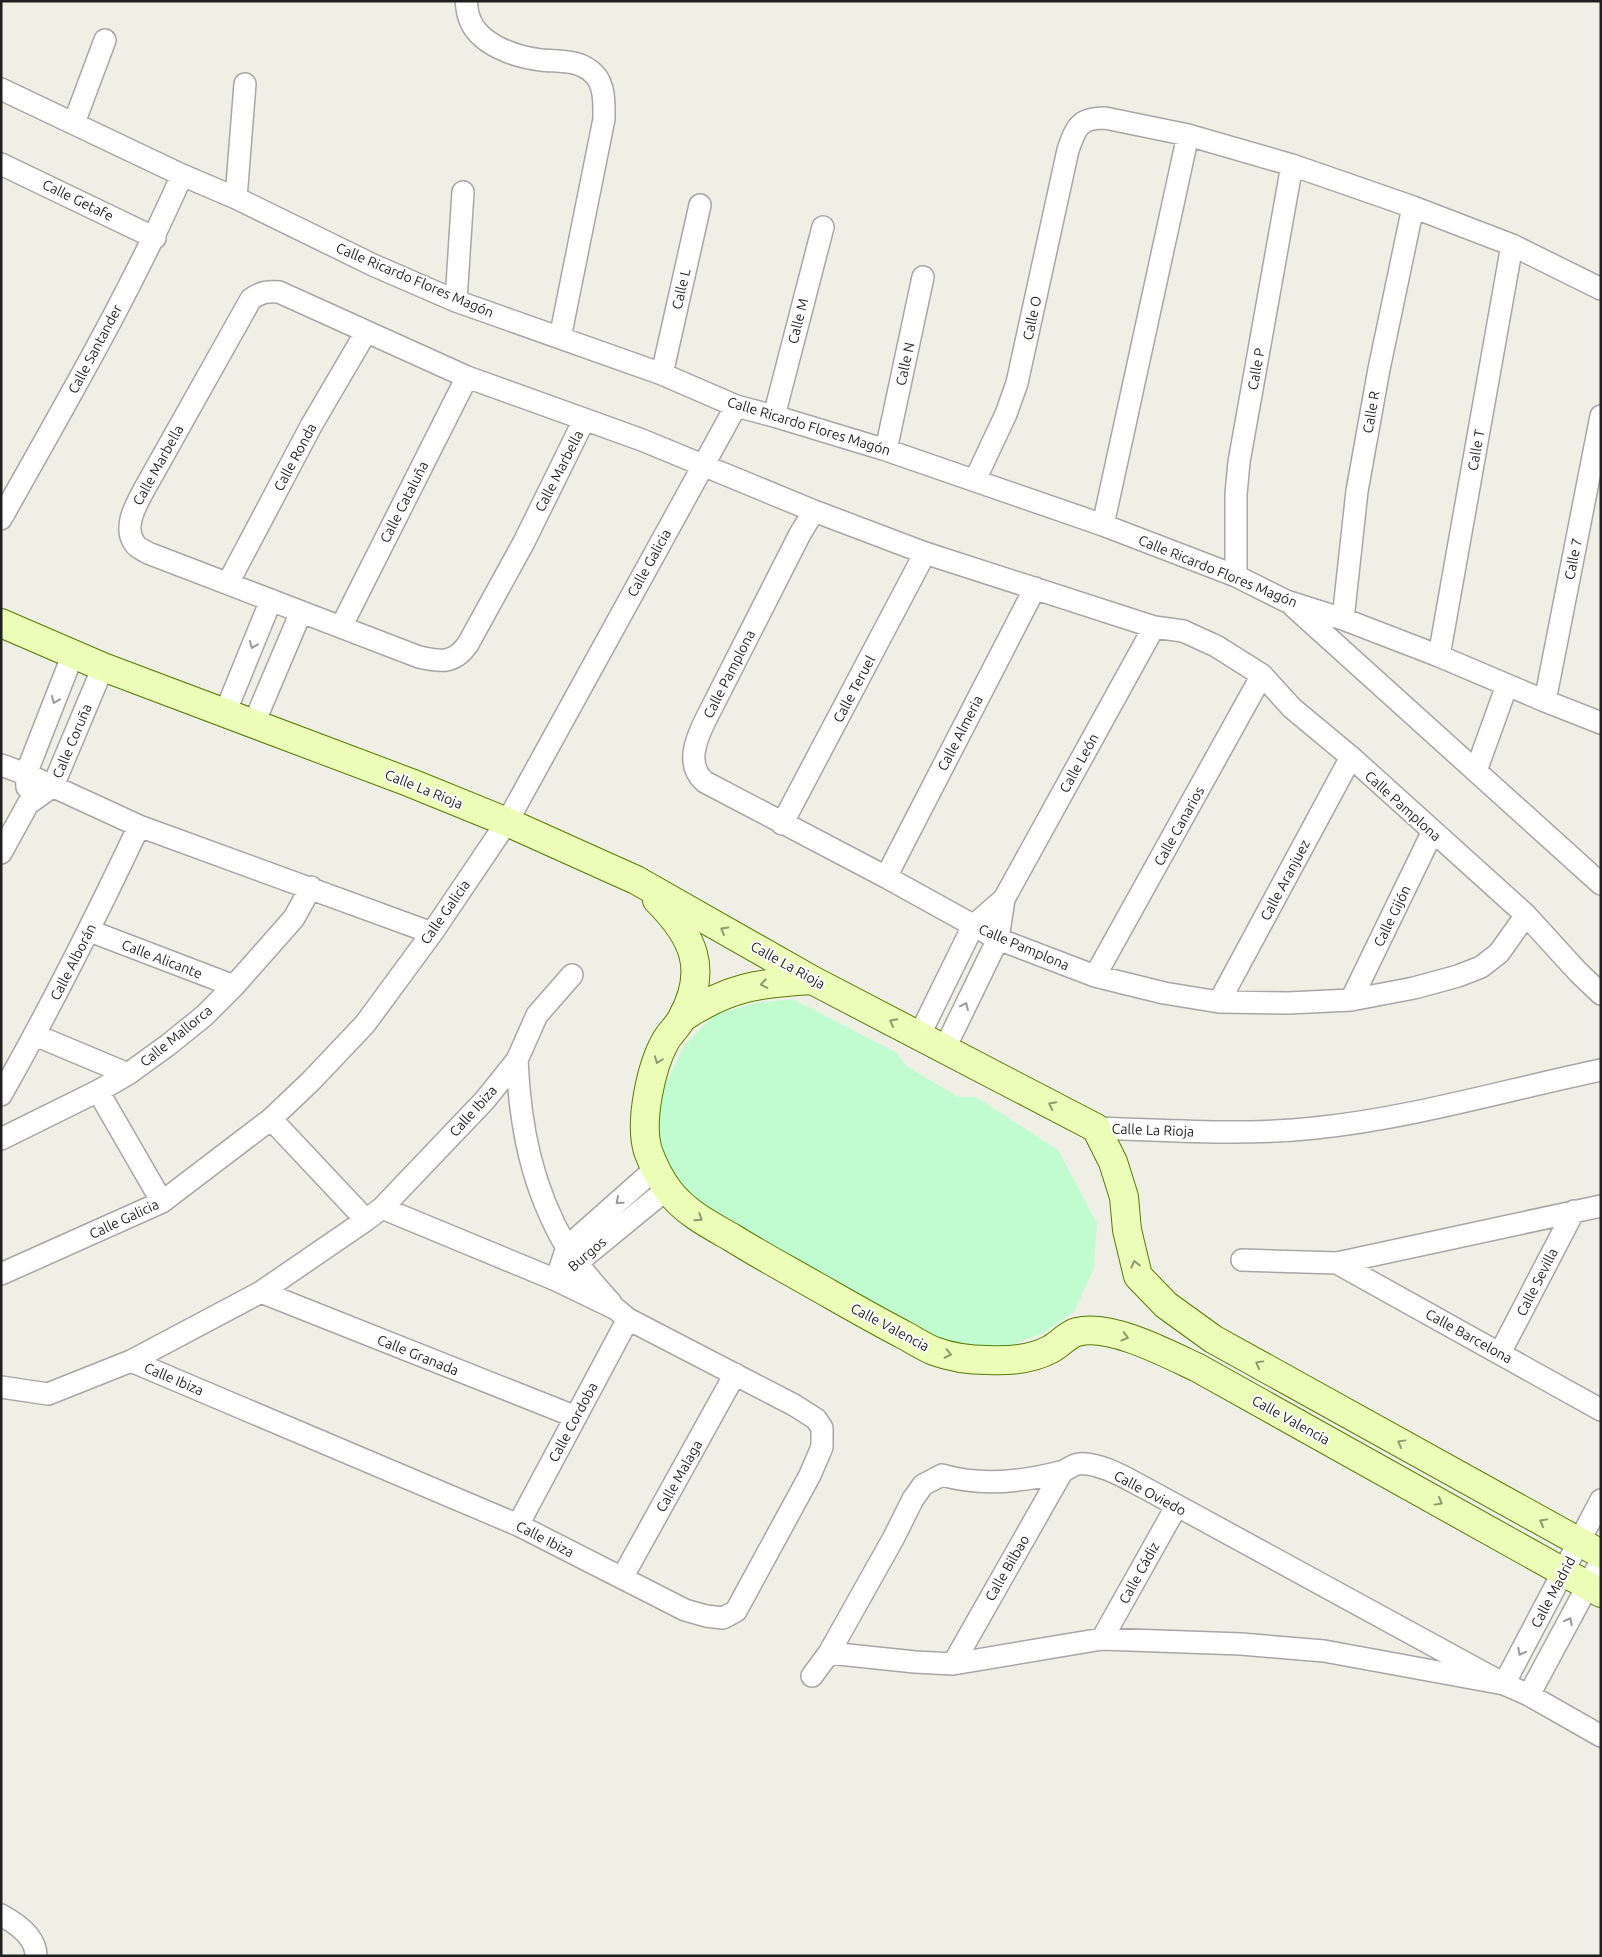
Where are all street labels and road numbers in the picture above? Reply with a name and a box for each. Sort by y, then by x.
street label: Calle Getafe [40,176,116,224]
street label: Calle Ricardo Flores Magón [334,239,496,321]
street label: Calle L [669,267,693,311]
street label: Calle O [1020,294,1045,342]
street label: Calle M [785,297,811,345]
street label: Calle Santander [65,301,126,396]
street label: Calle N [893,341,917,387]
street label: Calle P [1244,347,1268,391]
street label: Calle R [1359,389,1383,434]
street label: Calle Ricardo Flores Magón [725,394,893,458]
street label: Calle Ronda [270,420,320,494]
street label: Calle Marbella [129,422,187,508]
street label: Calle Marbella [532,428,586,514]
street label: Calle T [1464,428,1488,472]
street label: Calle Cataluña [377,459,431,545]
street label: Calle Galicia [624,526,674,600]
street label: Calle Ricardo Flores Magón [1136,532,1300,610]
street label: Calle 7 [1561,537,1585,581]
street label: Calle Pamplona [700,627,758,721]
street label: Calle Teruel [830,652,878,725]
street label: Calle Almeria [934,693,986,773]
street label: Calle Coruña [49,701,95,781]
street label: Calle León [1056,731,1102,795]
street label: Calle La Rioja [383,766,465,812]
street label: Calle Pamplona [1362,768,1444,844]
street label: Calle Canarios [1151,784,1207,868]
street label: Calle Aranjuez [1257,837,1313,923]
street label: Calle Galicia [417,877,473,947]
street label: Calle Gijón [1370,883,1414,949]
street label: Calle Alborán [47,921,99,1003]
street label: Calle Pamplona [976,921,1072,973]
street label: Calle Alicante [119,936,205,982]
street label: Calle La Rioja [748,938,828,992]
street label: Calle Mallorca [137,1002,215,1070]
street label: Calle Ibiza [446,1082,500,1140]
street label: Calle La Rioja [1111,1121,1195,1139]
street label: Calle Galicia [87,1196,161,1242]
street label: Burgos [565,1234,609,1274]
street label: Calle Sevilla [1513,1245,1561,1319]
street label: Calle Valencia [848,1300,932,1354]
street label: Calle Barcelona [1423,1306,1515,1366]
street label: Calle Granada [375,1331,461,1379]
street label: Calle Ibiza [142,1359,206,1399]
street label: Calle Cordoba [545,1379,601,1465]
street label: Calle Valencia [1249,1392,1333,1448]
street label: Calle Malaga [653,1437,705,1515]
street label: Calle Oviedo [1111,1467,1189,1519]
street label: Calle Ibiza [513,1518,577,1560]
street label: Calle Bilbao [982,1532,1032,1604]
street label: Calle Cádiz [1116,1539,1162,1607]
street label: Calle Madrid [1528,1554,1578,1630]

